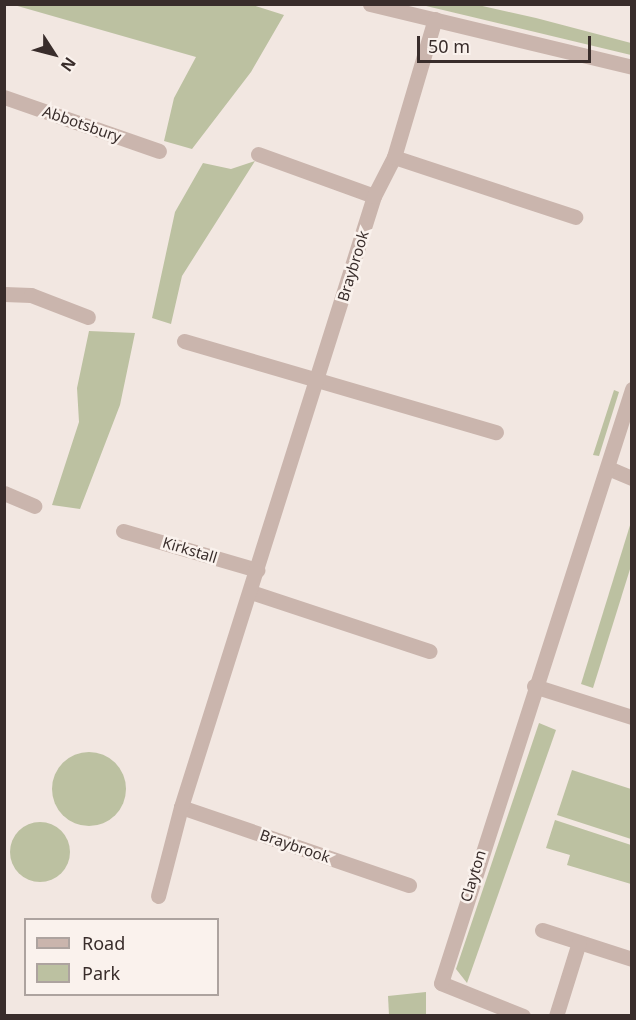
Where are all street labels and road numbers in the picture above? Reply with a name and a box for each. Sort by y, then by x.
street label: Abbotsbury [40,102,124,146]
street label: Braybrook [334,228,372,304]
street label: Kirkstall [161,533,219,567]
street label: Braybrook [258,826,332,866]
street label: Clayton [457,848,489,904]

